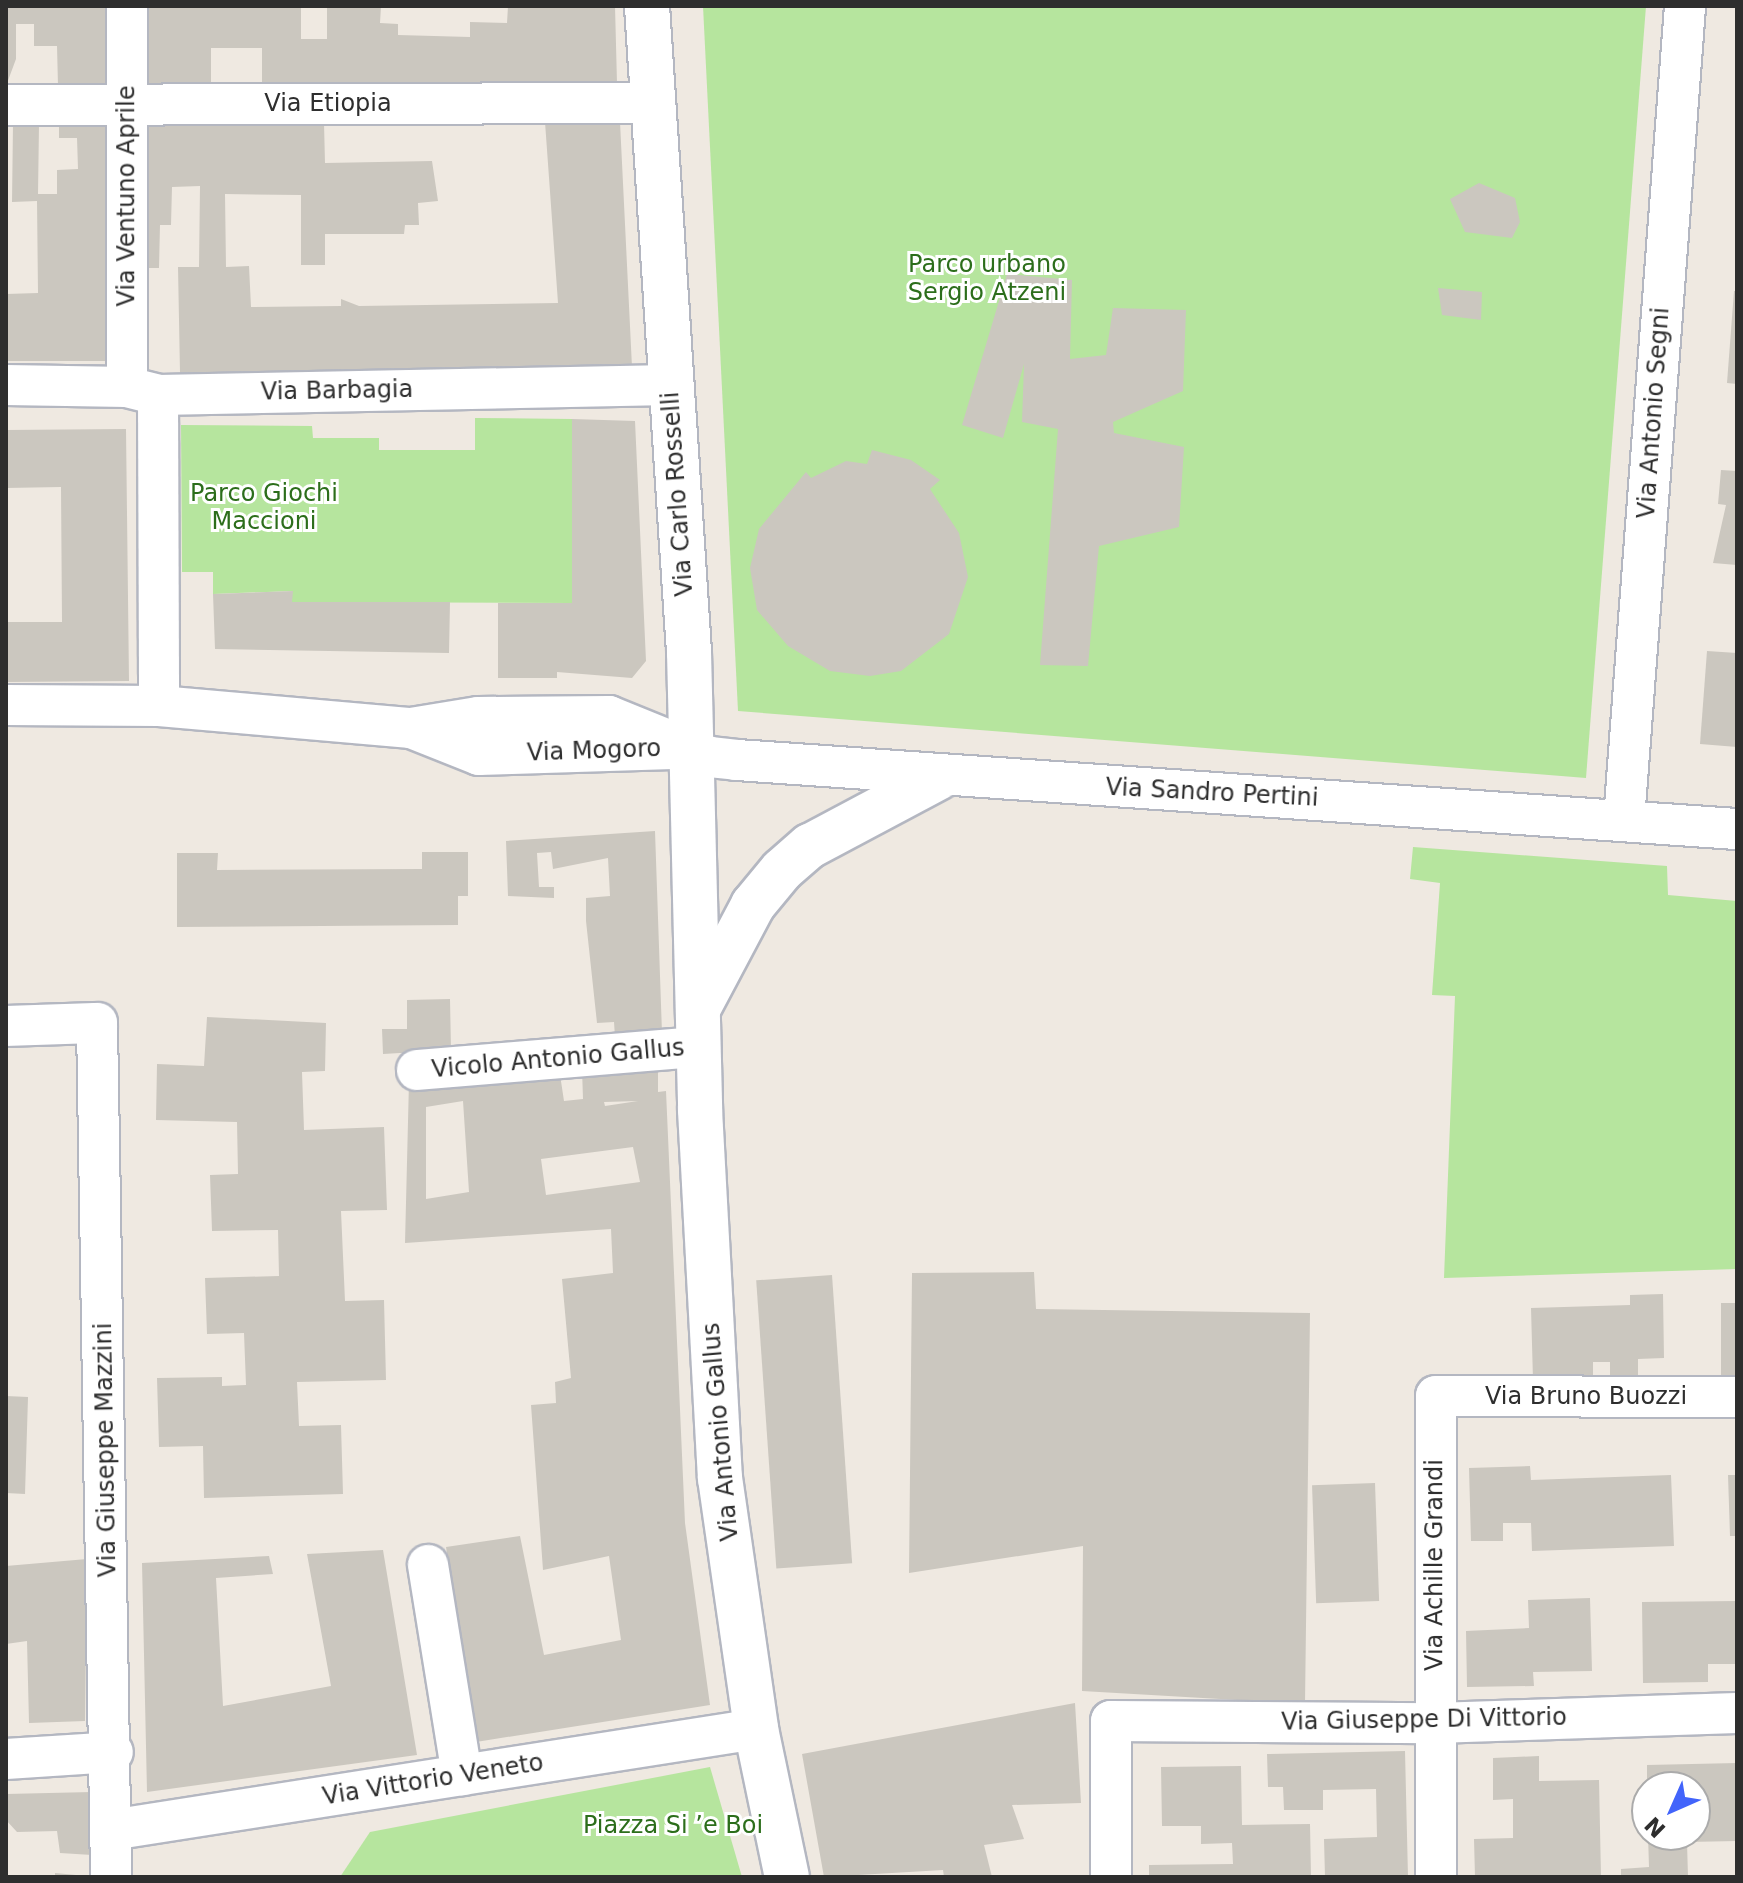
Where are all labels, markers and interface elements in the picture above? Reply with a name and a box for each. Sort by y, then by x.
street label: Via Ventuno Aprile [113,85,141,307]
street label: Via Etiopia [264,90,392,118]
park label: Parco urbano Sergio Atzeni [908,251,1066,307]
street label: Via Antonio Segni [1632,306,1676,520]
street label: Via Barbagia [261,375,413,407]
street label: Via Carlo Rosselli [656,391,700,597]
park label: Parco Giochi Maccioni [190,480,338,536]
street label: Via Mogoro [526,734,662,768]
street label: Via Sandro Pertini [1105,773,1319,813]
street label: Vicolo Antonio Gallus [430,1034,686,1084]
street label: Via Giuseppe Mazzini [89,1322,123,1578]
street label: Via Antonio Gallus [697,1322,745,1542]
street label: Via Bruno Buozzi [1485,1383,1687,1411]
street label: Via Achille Grandi [1421,1459,1449,1671]
street label: Via Giuseppe Di Vittorio [1281,1703,1567,1737]
street label: Via Vittorio Veneto [321,1748,545,1812]
north arrow [1631,1771,1711,1851]
park label: Piazza Si ’e Boi [583,1812,763,1840]
text: N [1640,1812,1670,1842]

